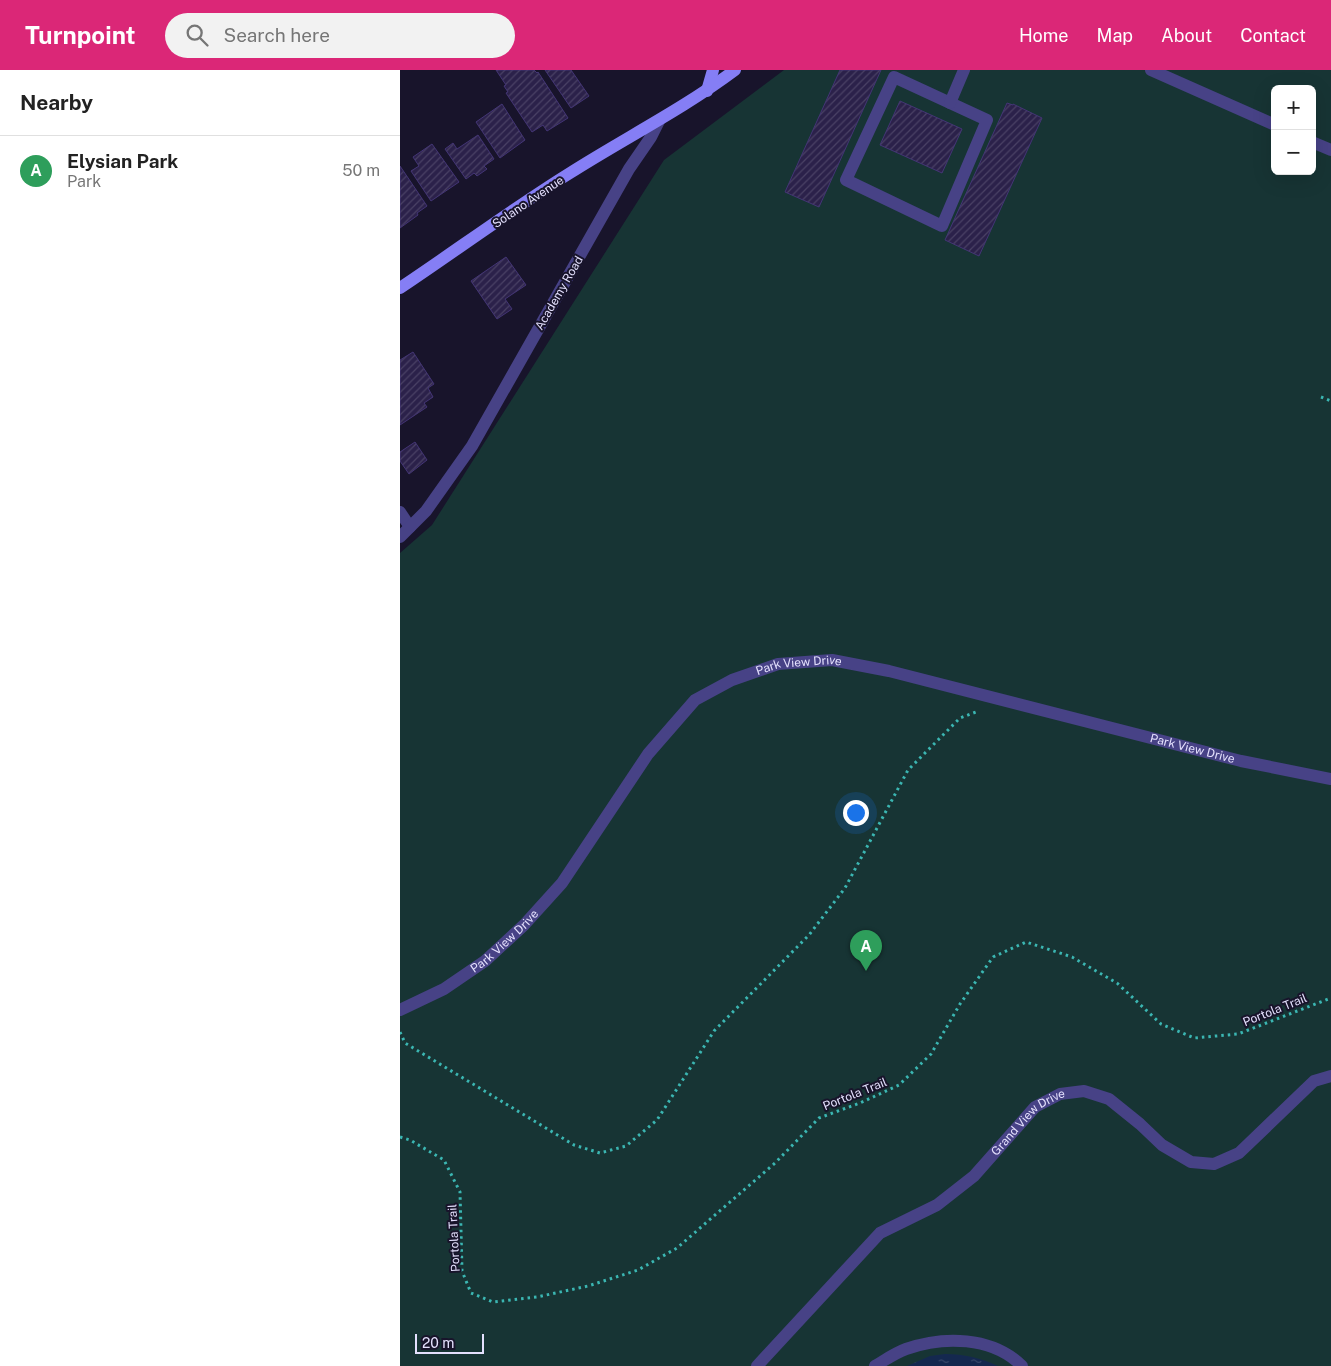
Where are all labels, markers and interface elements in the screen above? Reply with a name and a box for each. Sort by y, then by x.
search box [165,13,515,58]
text: Turnpoint [25,21,135,49]
icon: search [183,21,211,49]
text: Search here [223,24,330,46]
text: Home [1019,25,1069,46]
text: Map [1097,25,1133,46]
text: About [1161,25,1212,46]
text: Contact [1240,25,1306,46]
map controls [1271,85,1316,175]
button: + [1271,85,1316,130]
text: Nearby [20,90,93,115]
button: − [1271,130,1316,175]
text: Elysian Park [67,150,178,172]
text: A [30,161,42,180]
text: 50 m [342,161,380,180]
text: Park [67,172,101,191]
street label: Solano Avenue [490,173,566,231]
street label: Academy Road [532,253,586,333]
street label: Park View Drive [754,653,843,678]
street label: Park View Drive [1149,731,1237,766]
your location [843,800,869,826]
street label: Park View Drive [468,907,541,976]
pin: A [850,930,882,971]
street label: Portola Trail [1241,991,1309,1029]
street label: Portola Trail [821,1075,889,1113]
street label: Grand View Drive [988,1086,1066,1158]
street label: Portola Trail [445,1203,463,1272]
scale bar [415,1331,484,1354]
text: 20 m [422,1335,454,1351]

